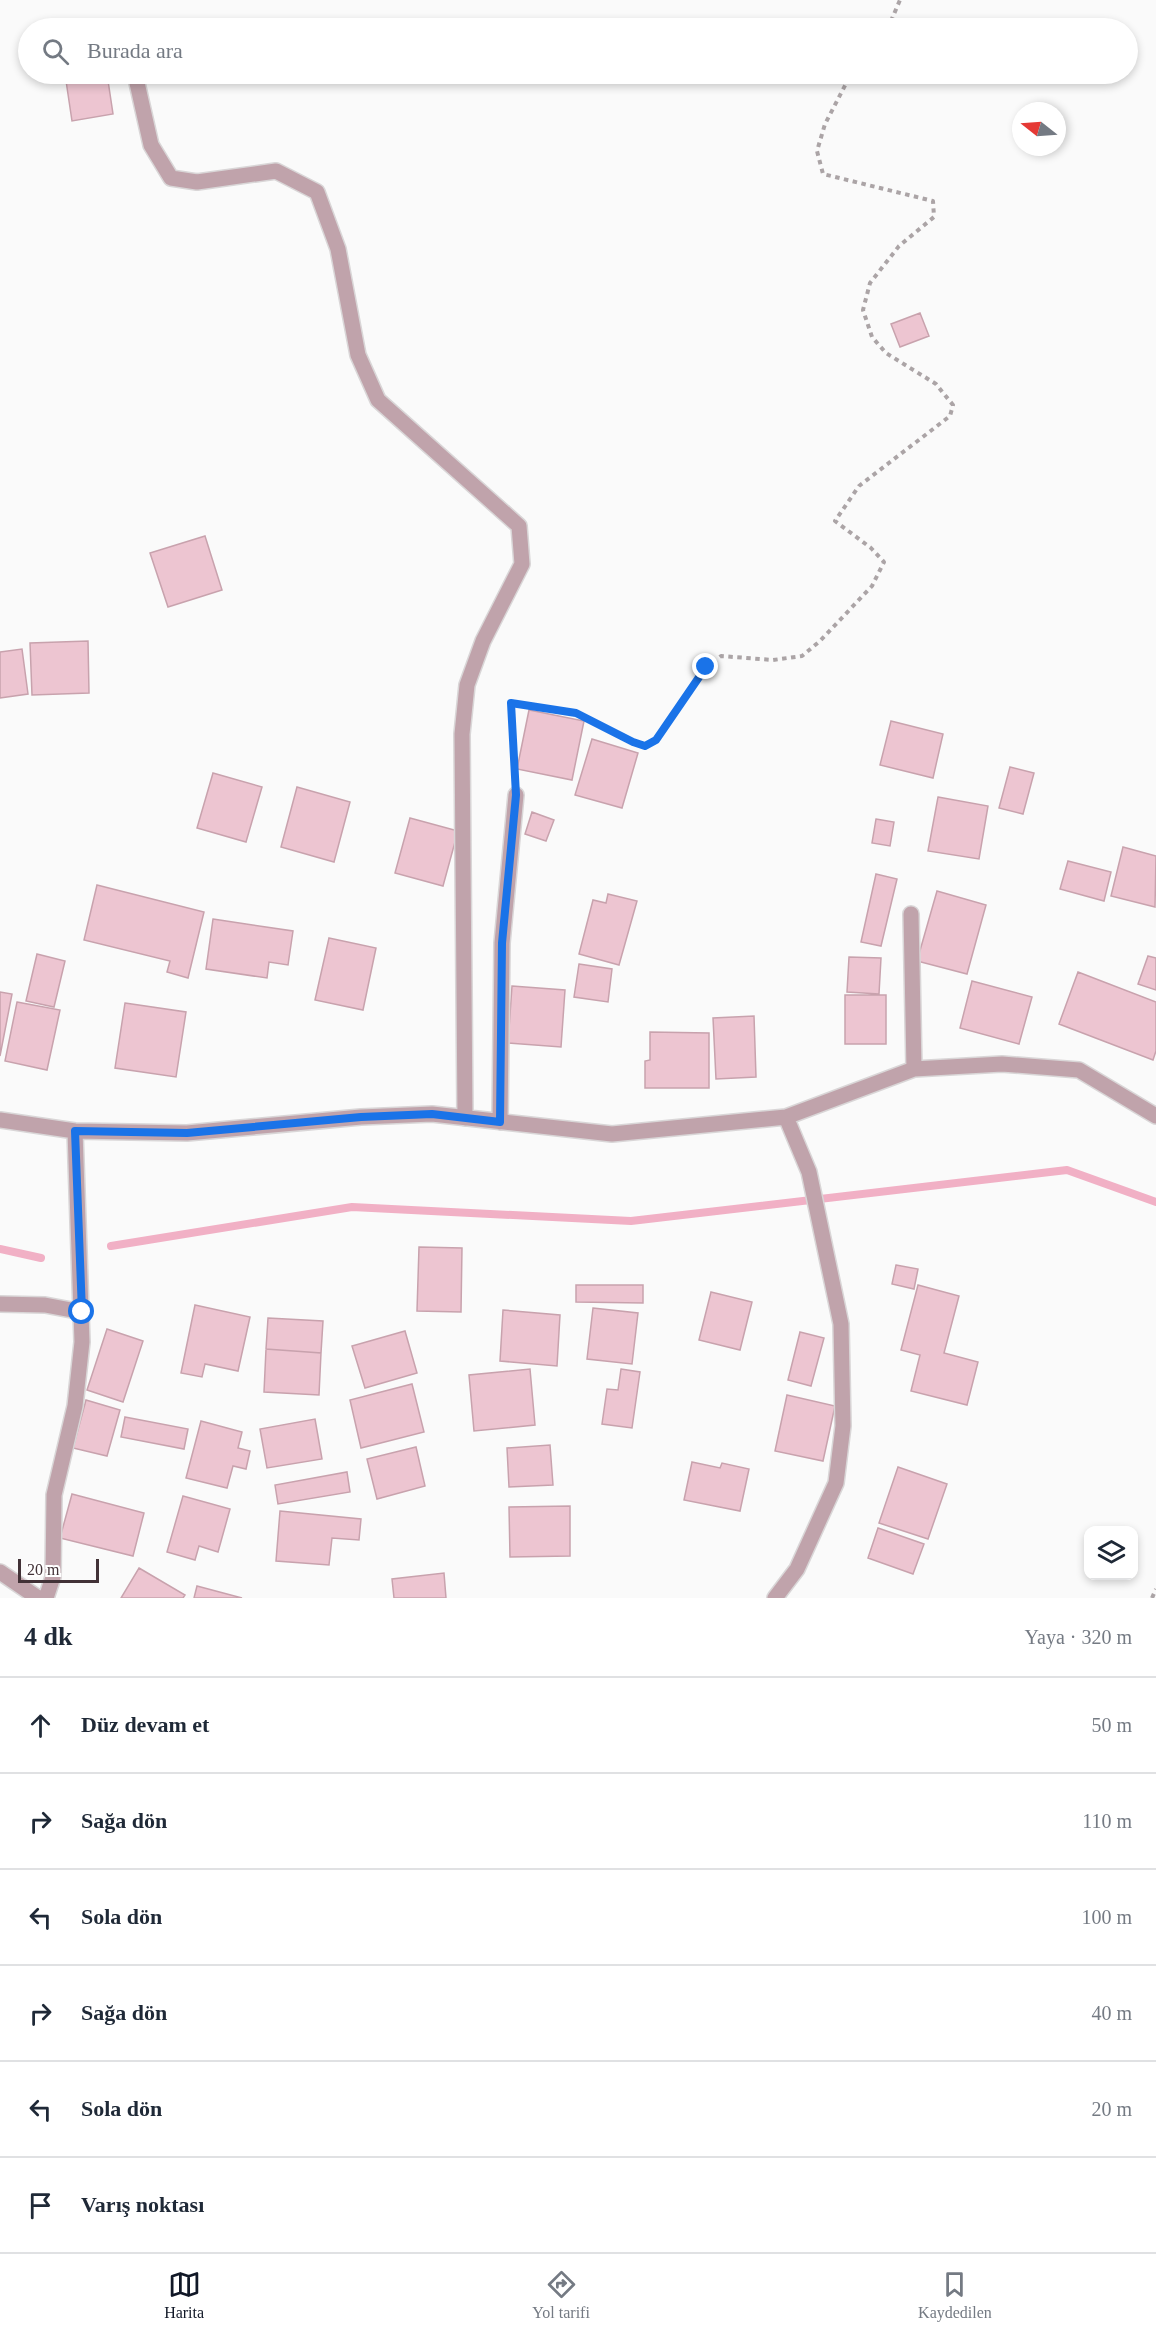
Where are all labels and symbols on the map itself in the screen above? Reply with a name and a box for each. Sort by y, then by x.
north arrow [1012,102,1066,156]
route end [692,653,718,679]
route start [68,1298,94,1324]
scale bar [18,1556,99,1584]

